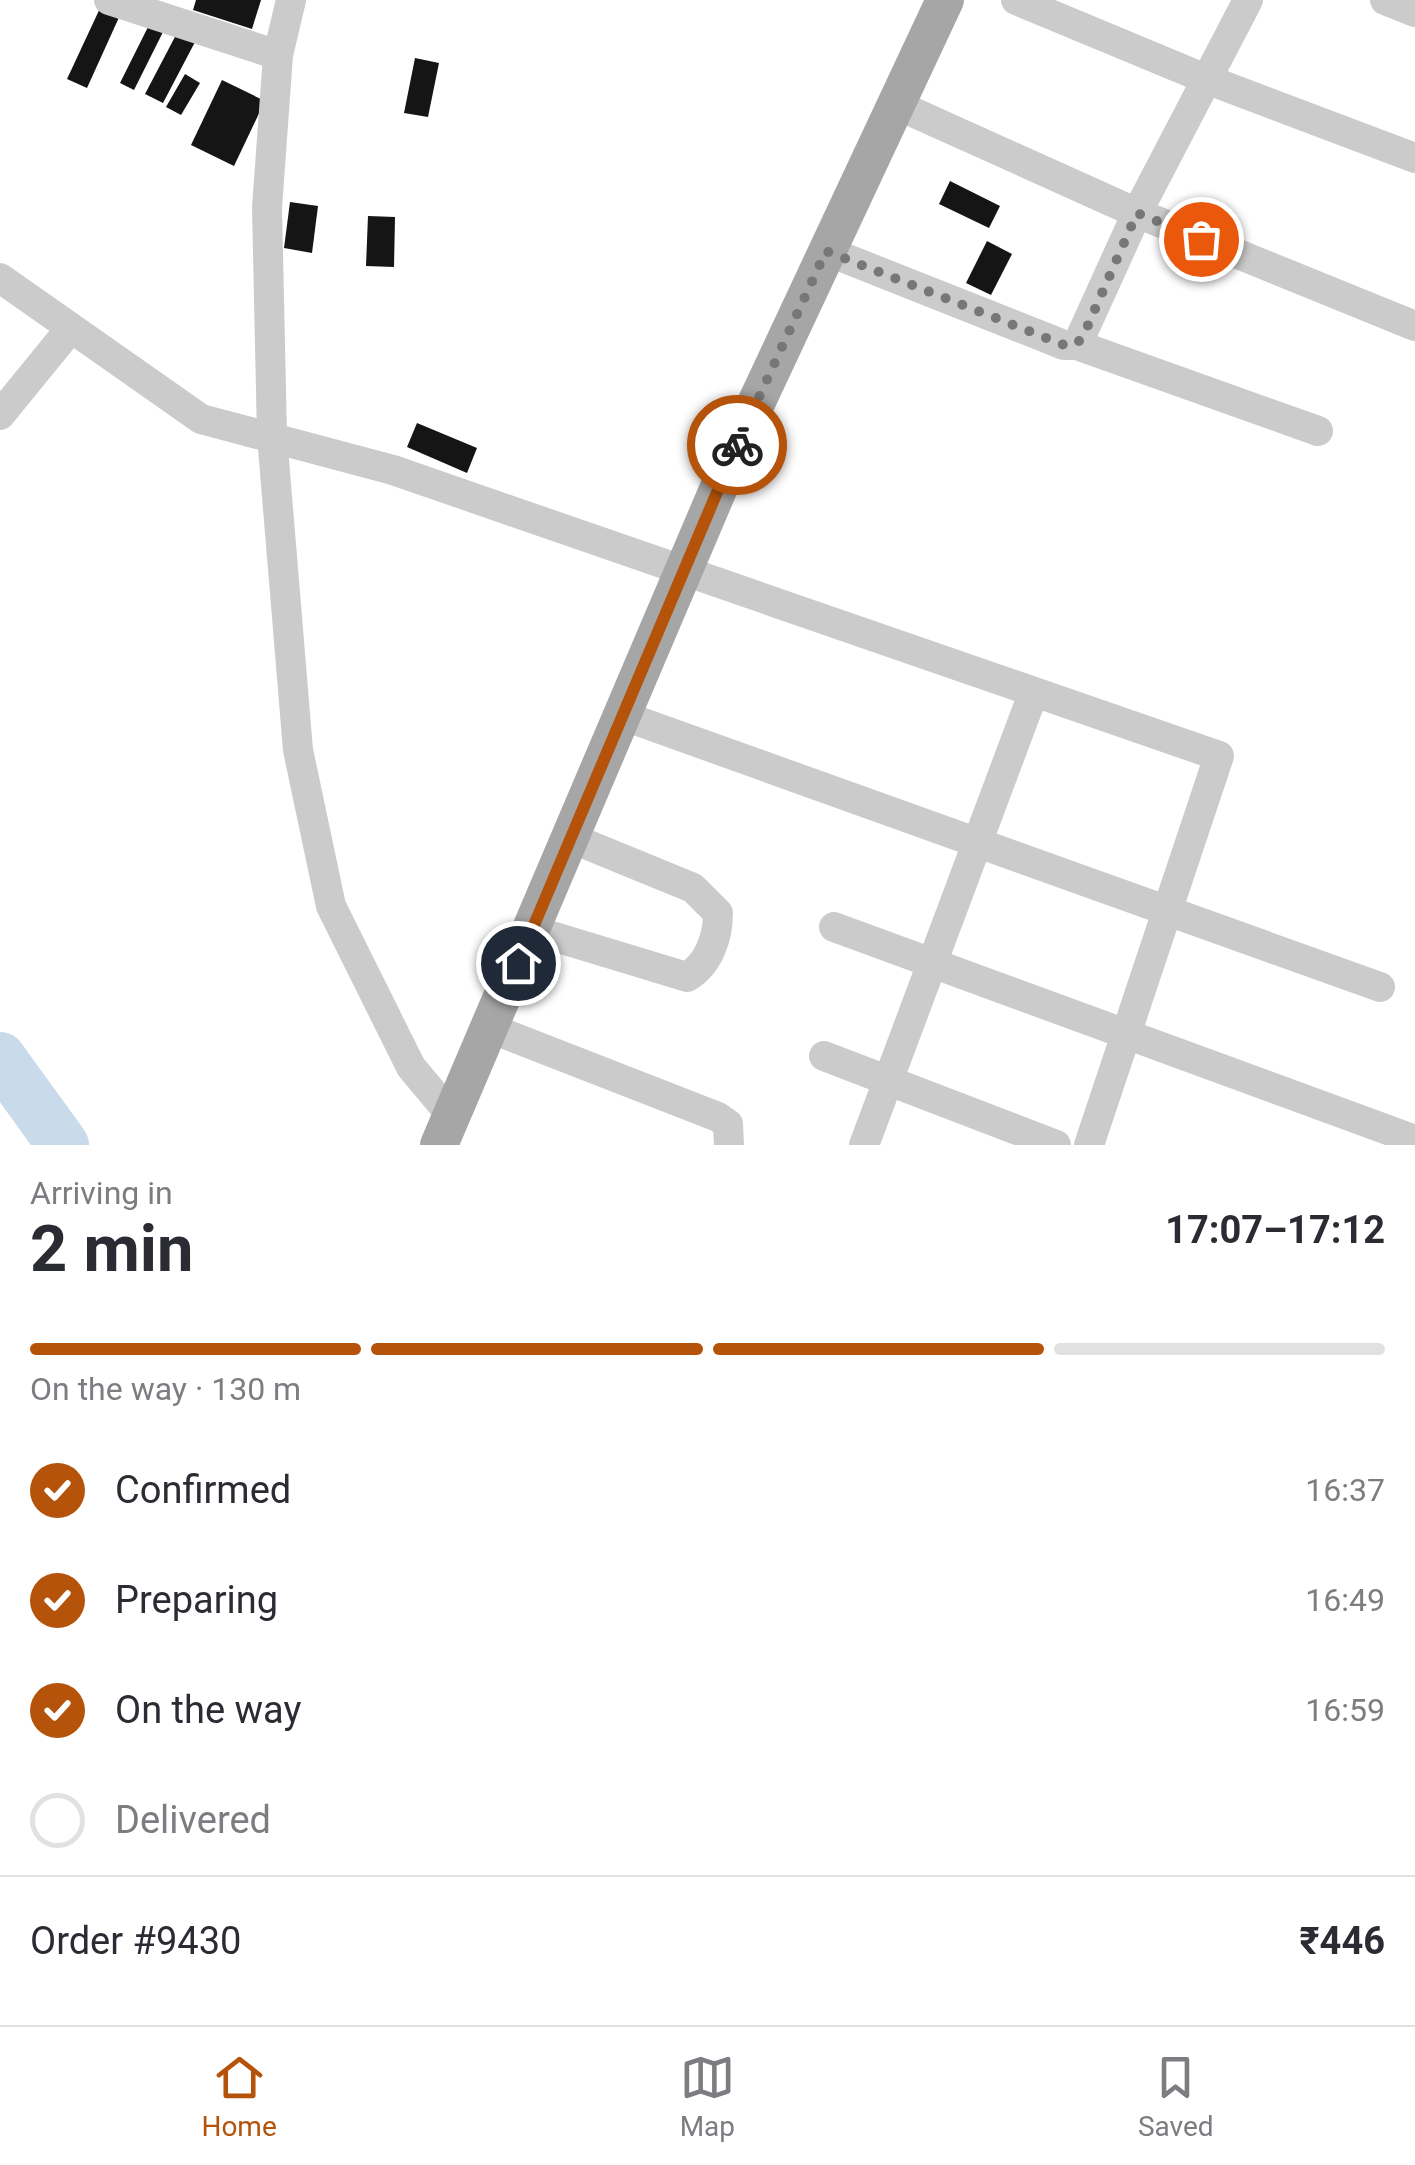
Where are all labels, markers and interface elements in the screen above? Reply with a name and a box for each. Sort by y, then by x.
pin [1159,197,1244,282]
icon: bag [1174,212,1229,267]
courier [687,395,787,495]
icon: bike [710,418,765,473]
pin [476,921,561,1006]
icon: home [491,936,546,991]
text: Arriving in [30,1174,173,1212]
text: 17:07–17:12 [1165,1208,1385,1252]
text: 2 min [30,1211,193,1287]
text: On the way · 130 m [30,1370,301,1408]
icon: check [30,1463,85,1518]
text: Confirmed [115,1468,291,1512]
text: 16:37 [1305,1471,1385,1509]
icon: check [30,1573,85,1628]
text: Preparing [115,1578,278,1622]
text: 16:49 [1305,1581,1385,1619]
icon: check [30,1683,85,1738]
text: On the way [115,1688,301,1732]
text: 16:59 [1305,1691,1385,1729]
text: Delivered [115,1798,271,1842]
text: Order #9430 [30,1919,241,1963]
text: ₹446 [1300,1919,1385,1963]
tab: Home [201,2050,277,2143]
tab: Map [680,2050,735,2143]
tab: Saved [1138,2050,1214,2143]

